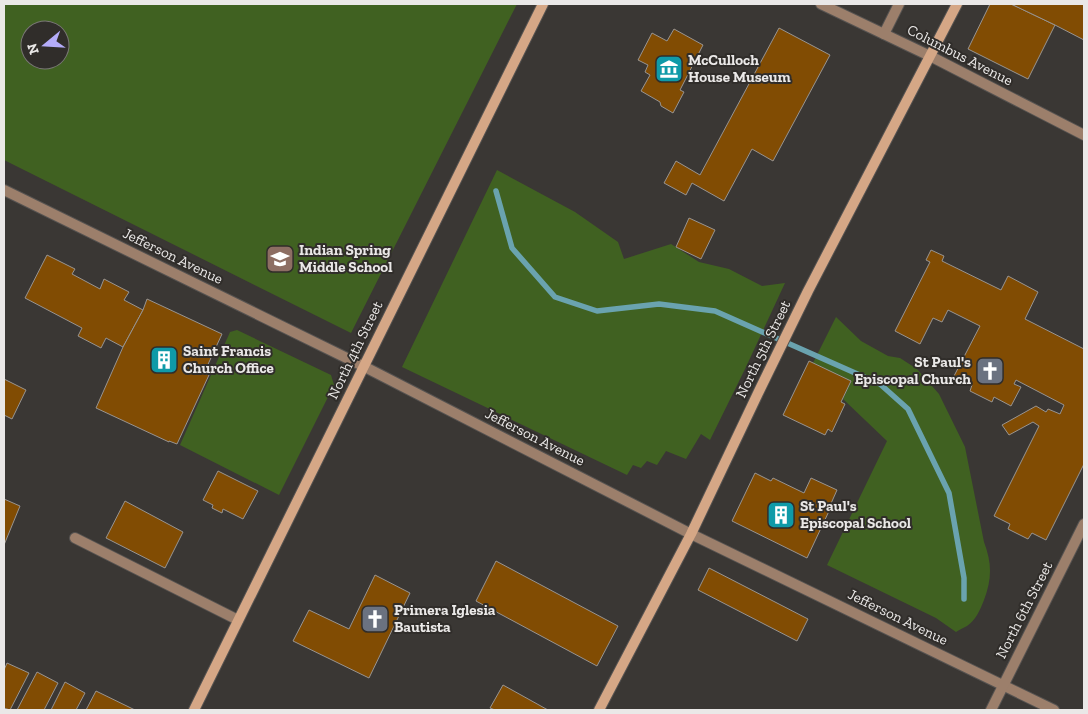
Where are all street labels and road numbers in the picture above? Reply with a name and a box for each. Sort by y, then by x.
street label: Columbus Avenue [904,21,1016,89]
street label: Jefferson Avenue [120,224,226,288]
street label: North 5th Street [732,297,795,401]
street label: North 4th Street [324,298,387,402]
street label: Jefferson Avenue [482,404,588,470]
street label: North 6th Street [992,558,1056,662]
street label: Jefferson Avenue [845,585,951,649]

